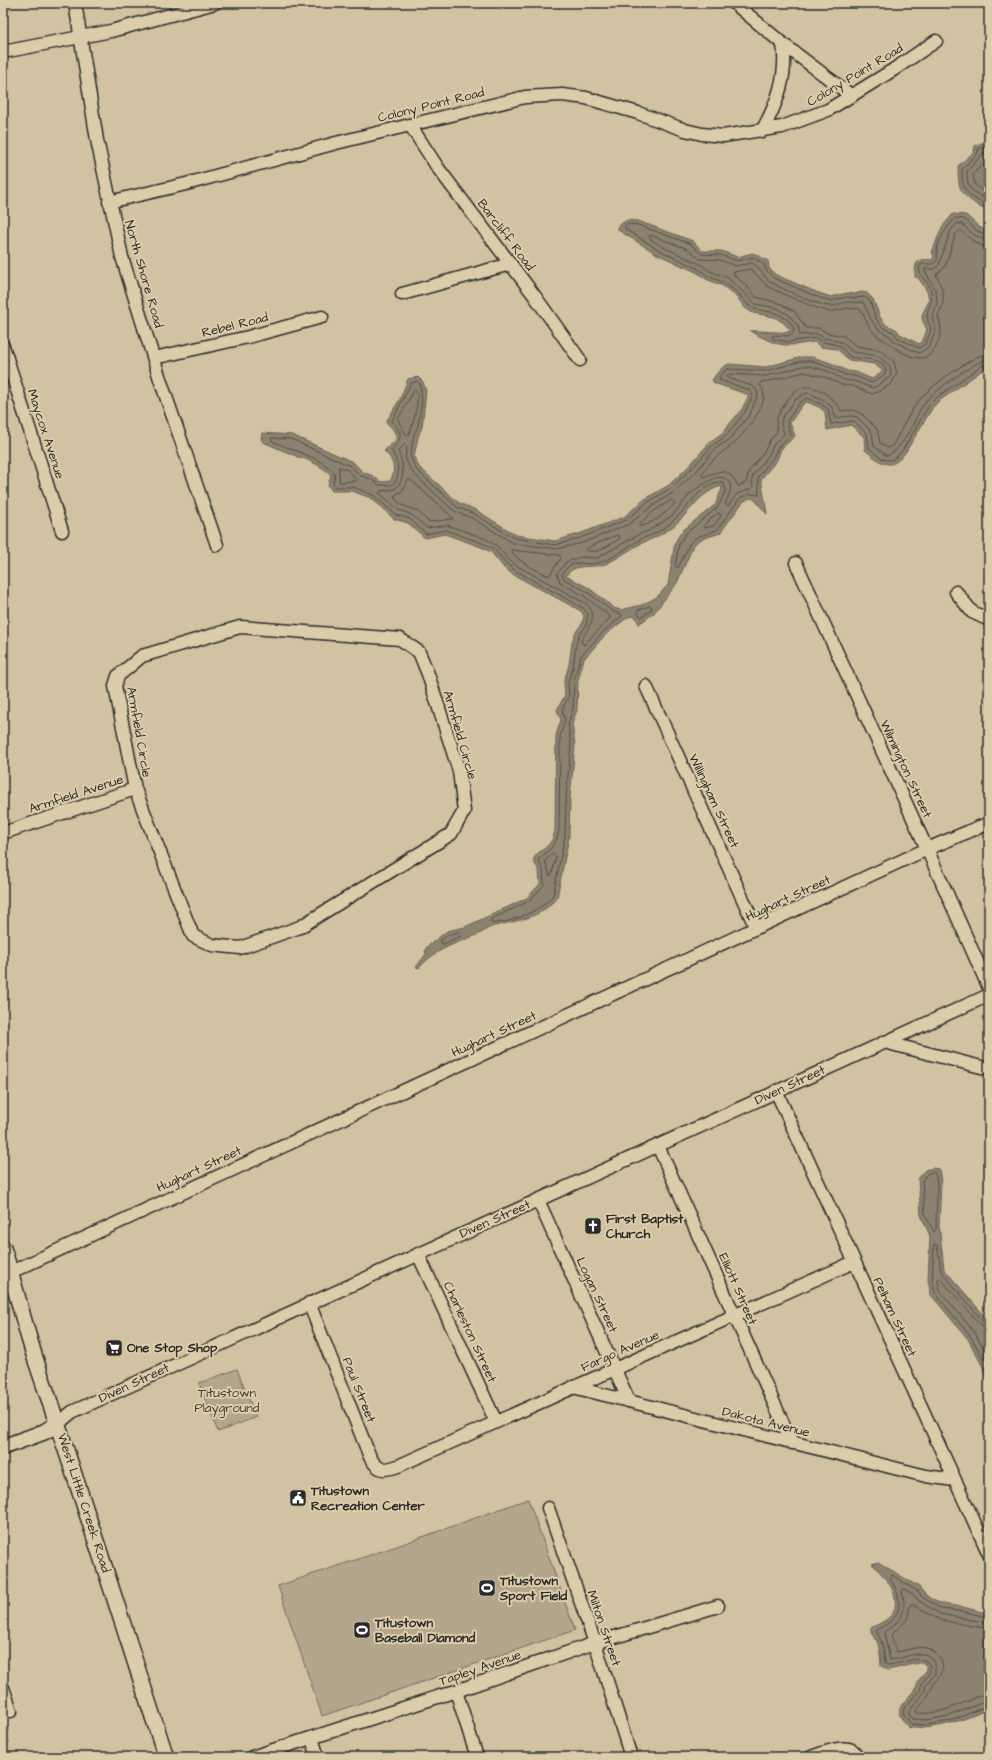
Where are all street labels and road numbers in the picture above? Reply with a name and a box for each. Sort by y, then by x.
street label: Colony Point Road [804,39,907,112]
street label: Colony Point Road [376,83,487,128]
street label: Barcliff Road [473,195,539,275]
street label: North Shore Road [120,218,168,330]
street label: Rebel Road [200,308,270,342]
street label: Maycox Avenue [22,387,69,482]
street label: Armfield Circle [122,685,156,779]
street label: Armfield Circle [439,688,481,782]
street label: Wilmington Street [875,717,937,822]
street label: Willingham Street [683,751,744,852]
street label: Armfield Avenue [26,770,126,818]
street label: Hughart Street [743,870,835,926]
street label: Hughart Street [449,1006,541,1062]
street label: Diven Street [752,1060,829,1109]
street label: Hughart Street [154,1141,246,1197]
street label: Diven Street [457,1195,534,1243]
street label: Elliott Street [714,1250,762,1328]
street label: Logan Street [571,1254,623,1337]
street label: Pelham Street [869,1274,922,1360]
street label: Charleston Street [439,1279,502,1386]
street label: Fargo Avenue [578,1326,663,1377]
street label: Paul Street [338,1355,381,1426]
street label: Diven Street [96,1358,173,1407]
street label: Dakota Avenue [720,1402,812,1442]
street label: West Little Creek Road [53,1431,115,1575]
street label: Milton Street [583,1588,626,1669]
street label: Tapley Avenue [437,1646,524,1691]

